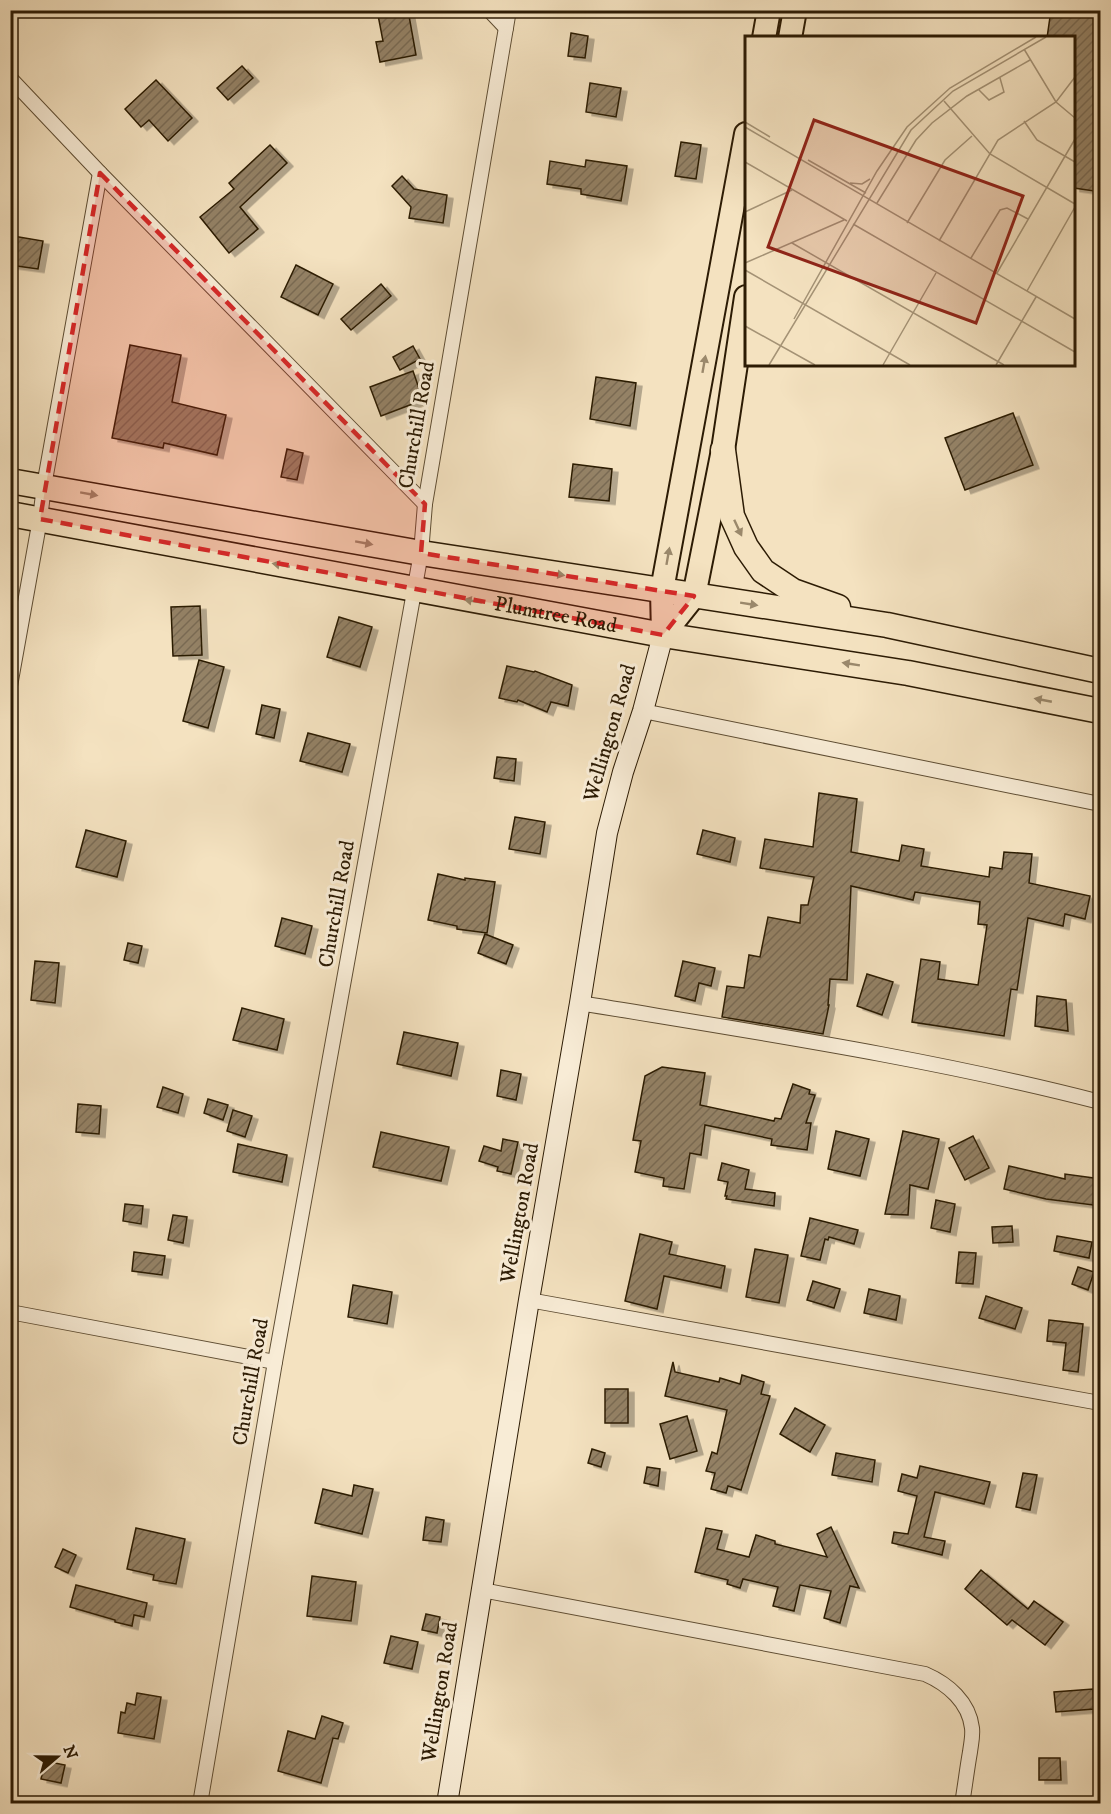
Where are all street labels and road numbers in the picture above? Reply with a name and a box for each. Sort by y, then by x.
street label: Churchill Road [393,359,441,491]
street label: Plumtree Road [492,591,620,639]
street label: Wellington Road [578,661,642,806]
street label: Churchill Road [313,838,361,970]
street label: Wellington Road [495,1140,545,1286]
street label: Churchill Road [227,1316,275,1448]
street label: Wellington Road [416,1619,464,1765]

